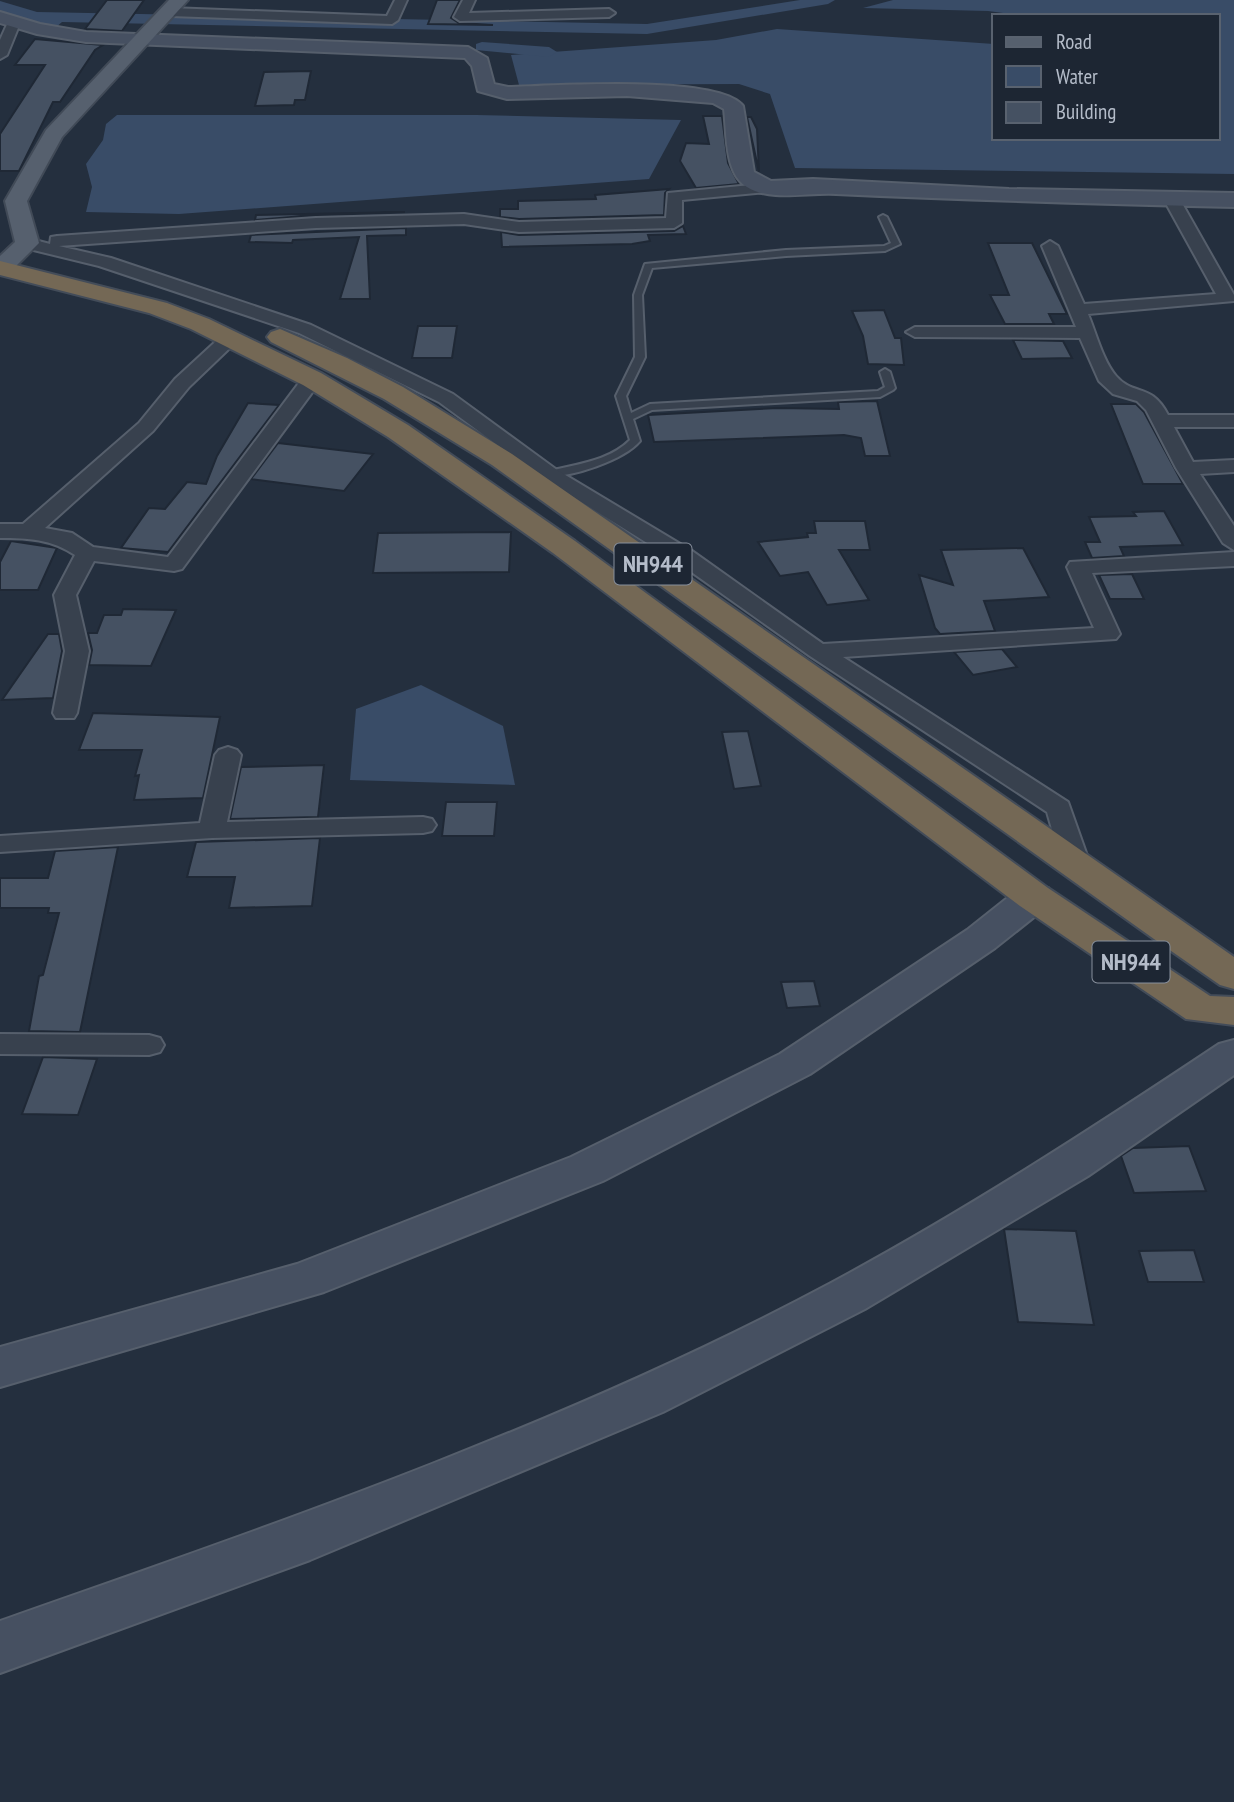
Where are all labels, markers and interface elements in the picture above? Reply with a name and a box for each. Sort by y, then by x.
legend [992,14,1220,140]
text: Road [1056,28,1092,55]
text: Water [1056,63,1098,90]
text: Building [1056,98,1116,125]
road number: NH944 [614,544,692,584]
road number: NH944 [1092,942,1170,982]

